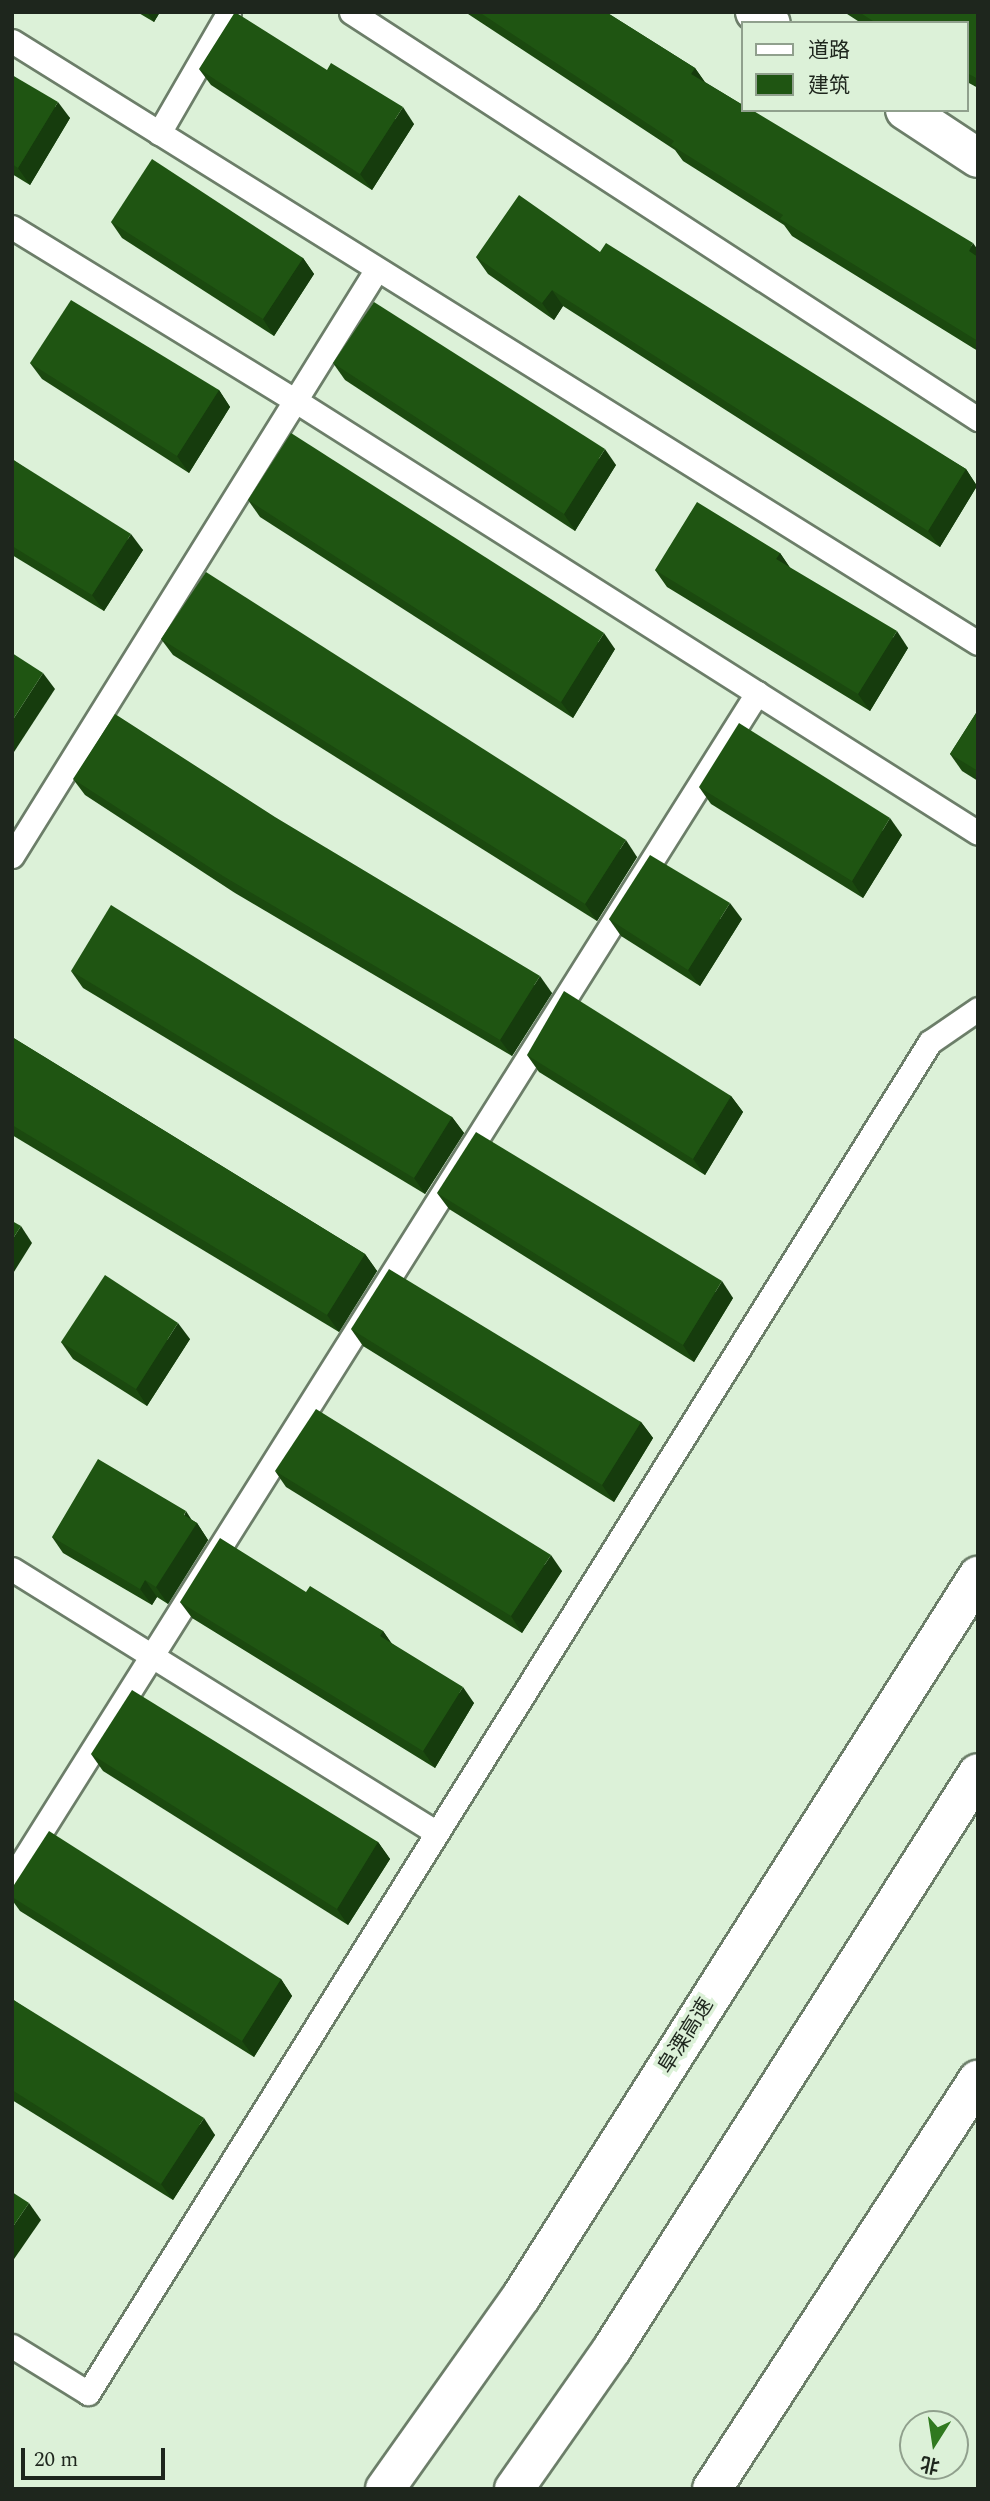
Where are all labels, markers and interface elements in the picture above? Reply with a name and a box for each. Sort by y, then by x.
legend [741,21,969,112]
text: 道路 [808,35,850,67]
text: 建筑 [808,70,850,102]
street label: 阜溧高速 [653,1994,719,2078]
north arrow [899,2410,969,2480]
scale bar [24,2434,168,2478]
text: 20 m [34,2444,78,2476]
text: 北 [918,2448,942,2480]

